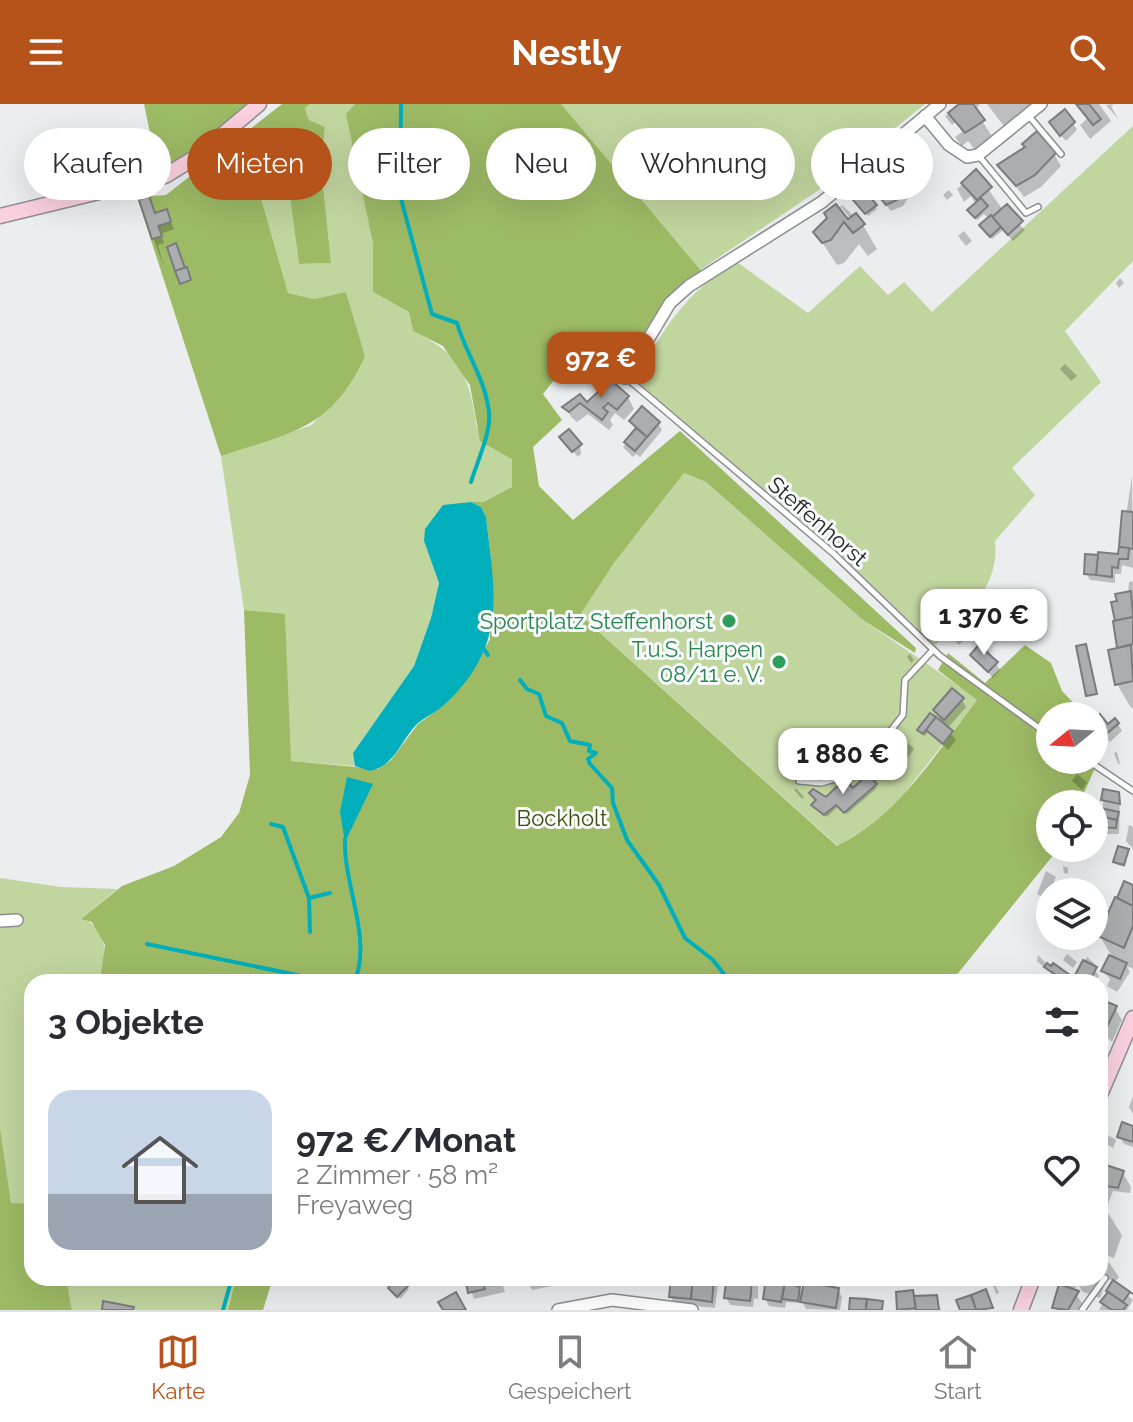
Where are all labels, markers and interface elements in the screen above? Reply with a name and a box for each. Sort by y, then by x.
icon: menu [24,30,68,74]
icon: search [1065,30,1109,74]
text: Nestly [511,31,622,73]
chip: Kaufen [24,128,171,200]
chip: Mieten [187,128,332,200]
chip: Filter [348,128,470,200]
chip: Neu [486,128,596,200]
chip: Wohnung [612,128,795,200]
chip: Haus [811,128,933,200]
pin: 972 € [545,332,657,400]
text: 972 € [565,343,637,373]
street label: Steffenhorst [763,471,873,572]
pin: 1 370 € [910,589,1058,657]
text: 1 370 € [938,600,1030,630]
place label: Sportplatz Steffenhorst [480,608,714,634]
marker: Sportplatz Steffenhorst [720,612,738,630]
place label: T.u.S. Harpen 08/11 e. V. [631,636,763,687]
marker: T.u.S. Harpen 08/11 e. V. [770,653,788,671]
north arrow [1036,702,1108,774]
map controls [1036,702,1108,950]
pin: 1 880 € [769,728,917,796]
text: 1 880 € [796,739,890,769]
button: locate [1036,790,1108,862]
park label: Bockholt [517,805,608,831]
button: layers [1036,878,1108,950]
icon: filters [1040,1000,1084,1044]
text: 3 Objekte [48,1002,204,1042]
text: 972 €/Monat [296,1120,516,1160]
icon: home [112,1122,208,1218]
icon: heart [1040,1148,1084,1192]
text: 2 Zimmer · 58 m² [296,1160,498,1190]
text: Freyaweg [296,1190,413,1220]
tab: Karte [151,1330,205,1404]
tab: Gespeichert [508,1330,631,1404]
tab: Start [934,1330,982,1404]

